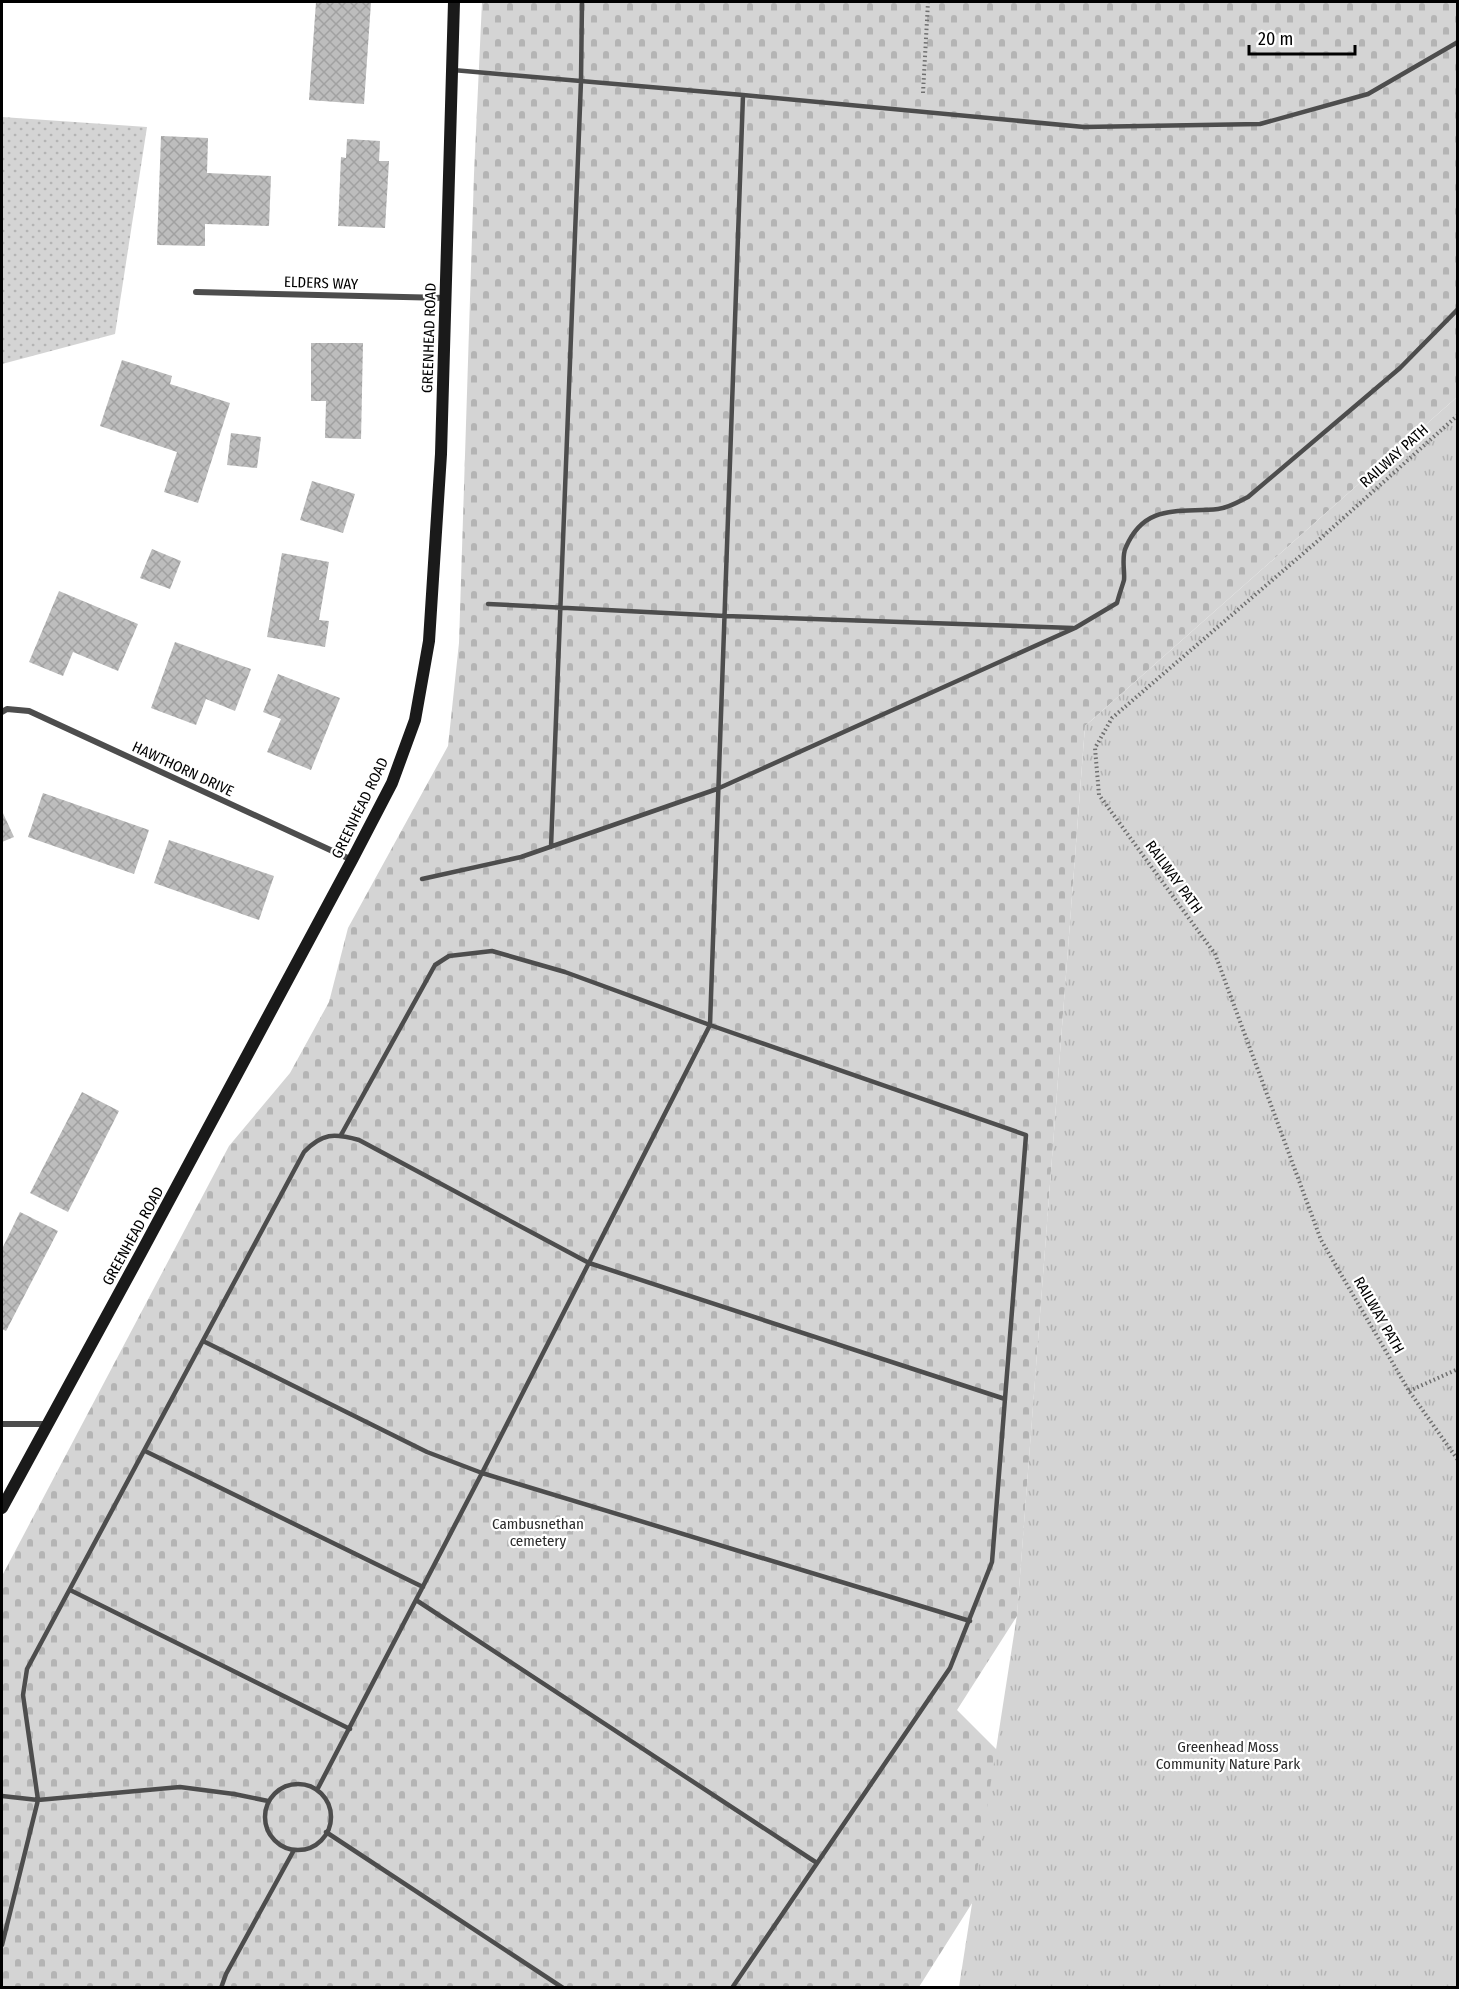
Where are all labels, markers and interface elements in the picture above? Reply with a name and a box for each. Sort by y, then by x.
scale bar [1249,18,1356,56]
text: 20 m [1258,28,1293,50]
street label: ELDERS WAY [284,273,359,293]
street label: GREENHEAD ROAD [418,283,440,393]
street label: RAILWAY PATH [1356,421,1432,491]
street label: HAWTHORN DRIVE [129,738,237,800]
street label: GREENHEAD ROAD [328,755,392,861]
street label: RAILWAY PATH [1142,837,1206,917]
street label: GREENHEAD ROAD [98,1183,168,1289]
street label: RAILWAY PATH [1350,1273,1408,1357]
park label: Cambusnethan cemetery [492,1515,584,1550]
park label: Greenhead Moss Community Nature Park [1156,1738,1300,1773]

